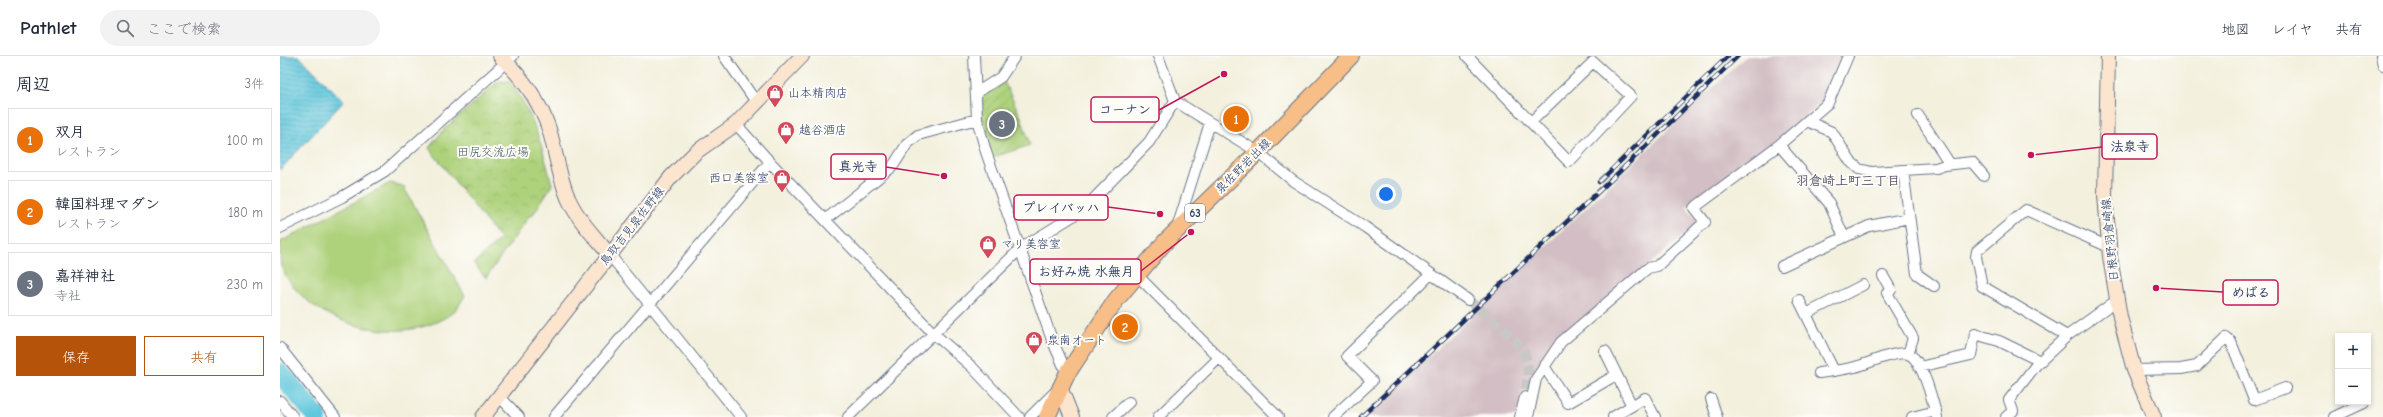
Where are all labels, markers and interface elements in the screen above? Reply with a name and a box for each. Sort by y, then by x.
search box [100,10,380,46]
text: Pathlet [20,17,76,39]
icon: search [114,17,136,39]
text: ここで検索 [146,20,221,38]
text: 地図 [2222,21,2250,38]
text: レイヤ [2272,21,2313,38]
text: 共有 [2335,21,2363,38]
text: 周辺 [16,75,50,94]
text: 3件 [244,76,264,91]
shop icon: 山本精肉店 [765,83,785,108]
place label: 山本精肉店 [788,86,848,100]
callout: コーナン [1091,97,1159,122]
text: コーナン [1099,102,1151,117]
pin: 1 [1223,104,1249,134]
pin: 3 [989,109,1015,139]
shop icon: 越谷酒店 [776,120,796,145]
text: 双月 [55,123,85,141]
place label: 越谷酒店 [799,123,847,137]
text: 1 [27,133,33,148]
text: 100 m [227,133,263,148]
callout: 法泉寺 [2102,134,2157,159]
street label: 泉佐野岩出線 [1213,136,1273,196]
text: 法泉寺 [2110,139,2150,154]
text: レストラン [55,144,121,159]
park label: 田尻交流広場 [457,145,529,159]
callout: 真光寺 [831,154,886,179]
text: 真光寺 [838,159,878,174]
shop icon: 西口美容室 [772,168,792,193]
place label: 西口美容室 [709,171,769,185]
district label: 羽倉崎上町三丁目 [1796,173,1900,188]
street label: 鳥取吉見泉佐野線 [597,184,667,268]
your location [1376,184,1396,204]
text: 韓国料理マダン [55,195,160,213]
callout: プレイバッハ [1014,195,1108,220]
street label: 日根野羽倉崎線 [2099,197,2121,283]
text: プレイバッハ [1022,200,1100,215]
road number: 63 [1185,204,1205,222]
text: 2 [27,205,33,220]
text: 180 m [228,205,263,220]
text: レストラン [55,216,121,231]
shop icon: マリ美容室 [978,234,998,259]
place label: マリ美容室 [1001,237,1061,251]
callout: お好み焼 水無月 [1030,259,1141,284]
text: お好み焼 水無月 [1038,264,1134,279]
text: 嘉祥神社 [55,267,115,285]
text: 3 [27,277,33,292]
text: 230 m [227,277,263,292]
callout: めばる [2223,280,2278,305]
text: めばる [2231,285,2271,300]
text: 寺社 [55,288,81,303]
pin: 2 [1112,312,1138,342]
shop icon: 泉南オート [1024,330,1044,355]
place label: 泉南オート [1047,333,1107,347]
map controls [2335,333,2371,405]
button: + [2335,333,2371,369]
button: 保存 [16,336,136,376]
button: 共有 [144,336,264,376]
button: − [2335,369,2371,405]

